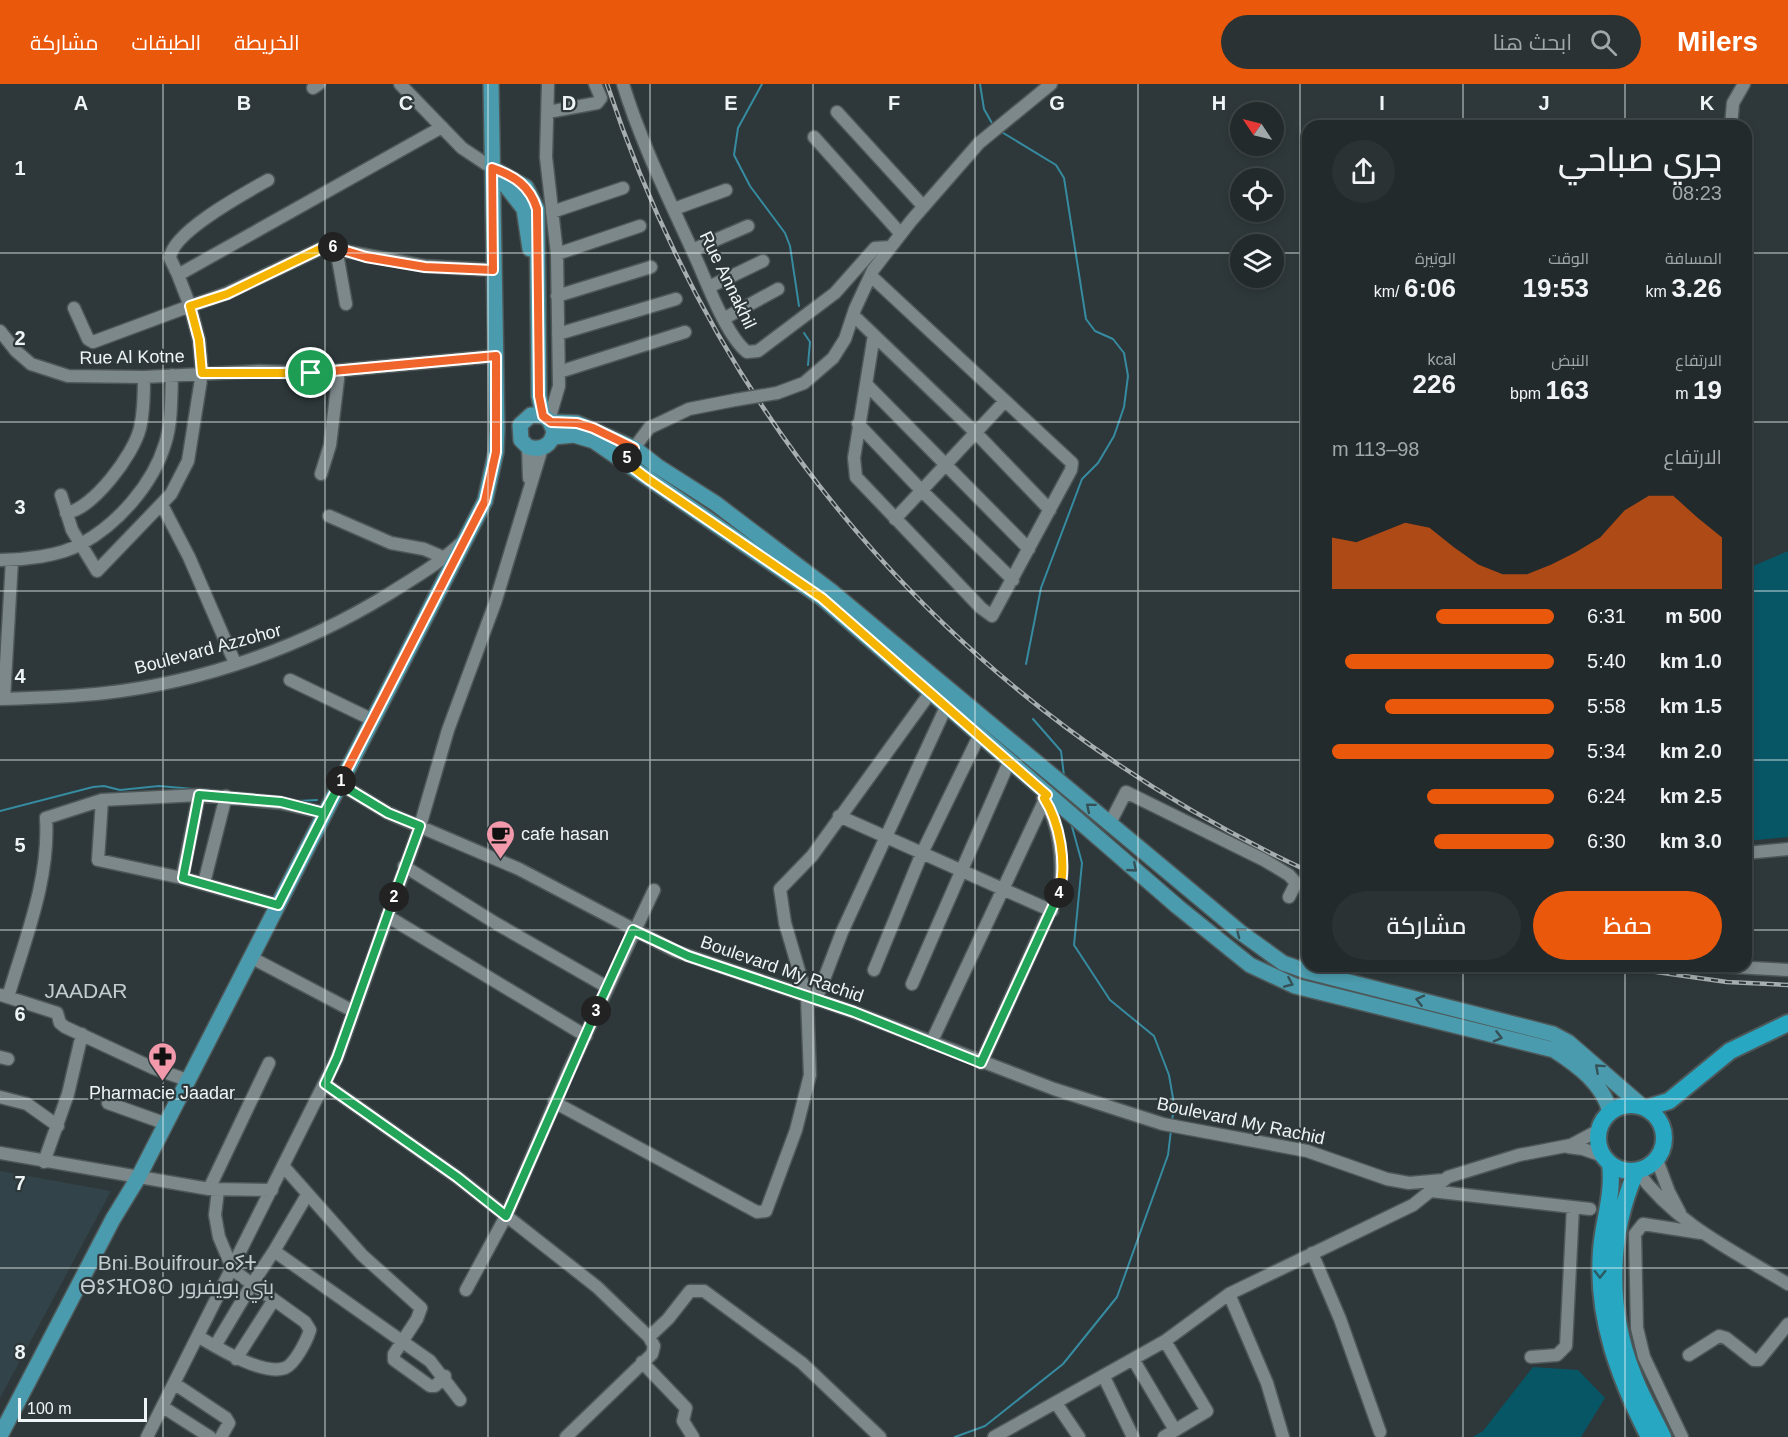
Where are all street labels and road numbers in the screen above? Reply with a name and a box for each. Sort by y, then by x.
street label: Rue Annakhil [696,228,760,332]
street label: Rue Al Kotne [79,346,185,368]
street label: Boulevard Azzohor [132,620,284,678]
street label: Boulevard My Rachid [698,932,866,1006]
street label: Boulevard My Rachid [1155,1093,1327,1149]

